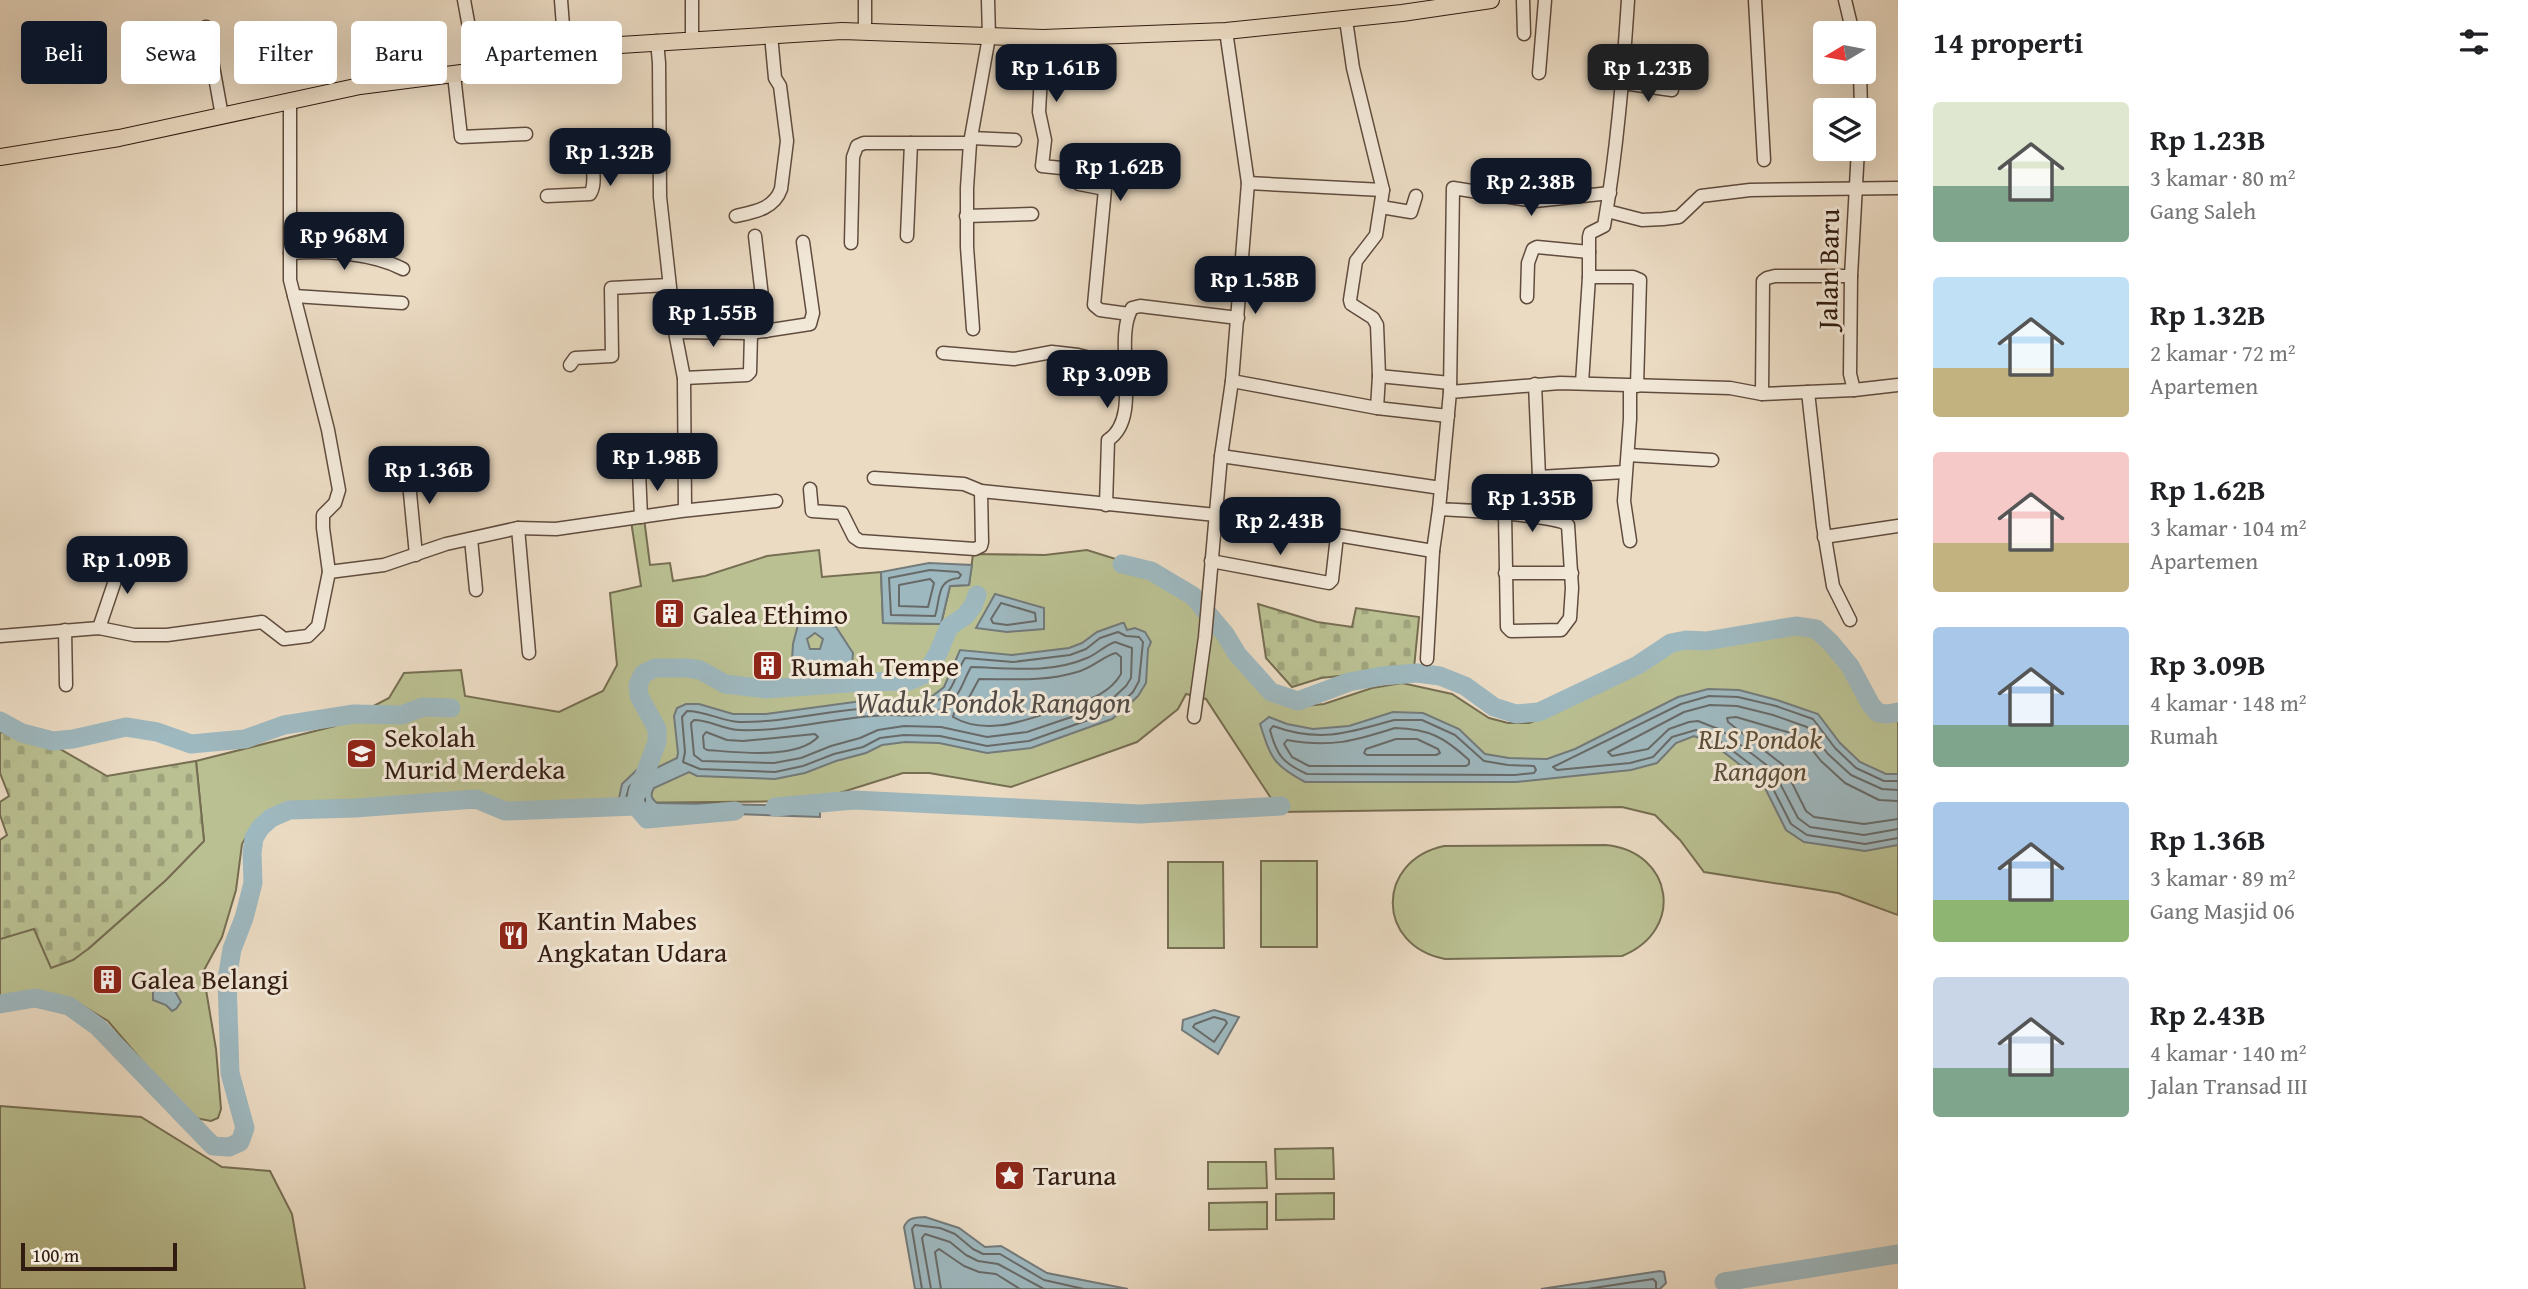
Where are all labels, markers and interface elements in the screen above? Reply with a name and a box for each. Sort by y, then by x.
text: 14 properti [1933,20,2083,64]
chip: Beli [21,21,107,84]
chip: Sewa [121,21,220,84]
chip: Filter [234,21,337,84]
chip: Baru [351,21,447,84]
chip: Apartemen [461,21,622,84]
north arrow [1813,21,1876,84]
map controls [1813,21,1876,161]
icon: filters [2455,23,2493,61]
pin: Rp 1.61B [984,44,1128,104]
pin: Rp 1.23B [1576,44,1720,104]
text: Rp 1.61B [1012,50,1100,83]
text: Rp 1.23B [1604,50,1692,83]
button: layers [1813,98,1876,161]
text: Rp 1.23B [2150,117,2266,161]
pin: Rp 1.32B [538,128,682,188]
icon: home [1989,130,2073,214]
text: Rp 1.32B [566,134,654,167]
pin: Rp 1.62B [1048,144,1192,203]
text: Rp 1.62B [1076,149,1164,182]
pin: Rp 2.38B [1459,158,1603,218]
text: 3 kamar · 80 m² [2150,161,2296,194]
text: Rp 2.38B [1487,164,1575,197]
text: Gang Saleh [2150,194,2256,227]
street label: Jalan Baru [1806,208,1849,333]
pin: Rp 968M [279,212,409,272]
text: Rp 968M [300,218,388,251]
pin: Rp 1.58B [1183,256,1327,316]
text: Rp 1.58B [1211,262,1299,295]
pin: Rp 1.55B [641,290,785,349]
text: Rp 1.32B [2150,292,2266,336]
text: Rp 1.55B [669,295,757,328]
icon: home [1989,305,2073,389]
text: 2 kamar · 72 m² [2150,336,2296,369]
pin: Rp 3.09B [1035,350,1179,410]
text: Rp 3.09B [1063,356,1151,389]
text: Apartemen [2150,369,2258,402]
pin: Rp 1.98B [585,434,729,493]
text: Rp 1.98B [613,439,701,472]
pin: Rp 1.36B [357,447,501,506]
text: Rp 1.36B [385,452,473,485]
text: Rp 1.62B [2150,467,2266,511]
pin: Rp 1.35B [1460,475,1604,534]
text: Rp 1.35B [1488,480,1576,513]
icon: home [1989,480,2073,564]
pin: Rp 2.43B [1208,498,1352,557]
text: Rp 2.43B [1236,503,1324,536]
text: 3 kamar · 104 m² [2150,511,2307,544]
pin: Rp 1.09B [55,536,199,596]
text: Rp 1.09B [83,542,171,575]
text: Apartemen [2150,544,2258,577]
place label: Galea Ethimo [693,593,848,634]
building icon: Galea Ethimo [653,597,687,631]
text: Rp 3.09B [2150,642,2266,686]
place label: Rumah Tempe [791,645,959,686]
building icon: Rumah Tempe [751,649,785,683]
icon: home [1989,655,2073,739]
water label: Waduk Pondok Ranggon [855,680,1131,724]
text: 4 kamar · 148 m² [2150,686,2307,719]
place label: Sekolah Murid Merdeka [384,716,566,789]
park label: RLS Pondok Ranggon [1697,718,1822,791]
text: Rumah [2150,719,2218,752]
school or university icon: Sekolah Murid Merdeka [344,736,378,770]
text: Rp 1.36B [2150,817,2266,861]
icon: home [1989,830,2073,914]
text: 3 kamar · 89 m² [2150,861,2296,894]
text: Gang Masjid 06 [2150,894,2295,927]
place label: Kantin Mabes Angkatan Udara [537,899,728,972]
restaurant icon: Kantin Mabes Angkatan Udara [497,919,531,953]
place label: Galea Belangi [131,958,289,999]
building icon: Galea Belangi [91,962,125,996]
text: Rp 2.43B [2150,992,2266,1036]
icon: home [1989,1005,2073,1089]
text: 4 kamar · 140 m² [2150,1036,2307,1069]
text: Jalan Transad III [2150,1069,2308,1102]
place label: Taruna [1033,1154,1117,1195]
place icon: Taruna [993,1158,1027,1192]
scale bar [21,1240,177,1272]
text: 100 m [32,1241,79,1269]

